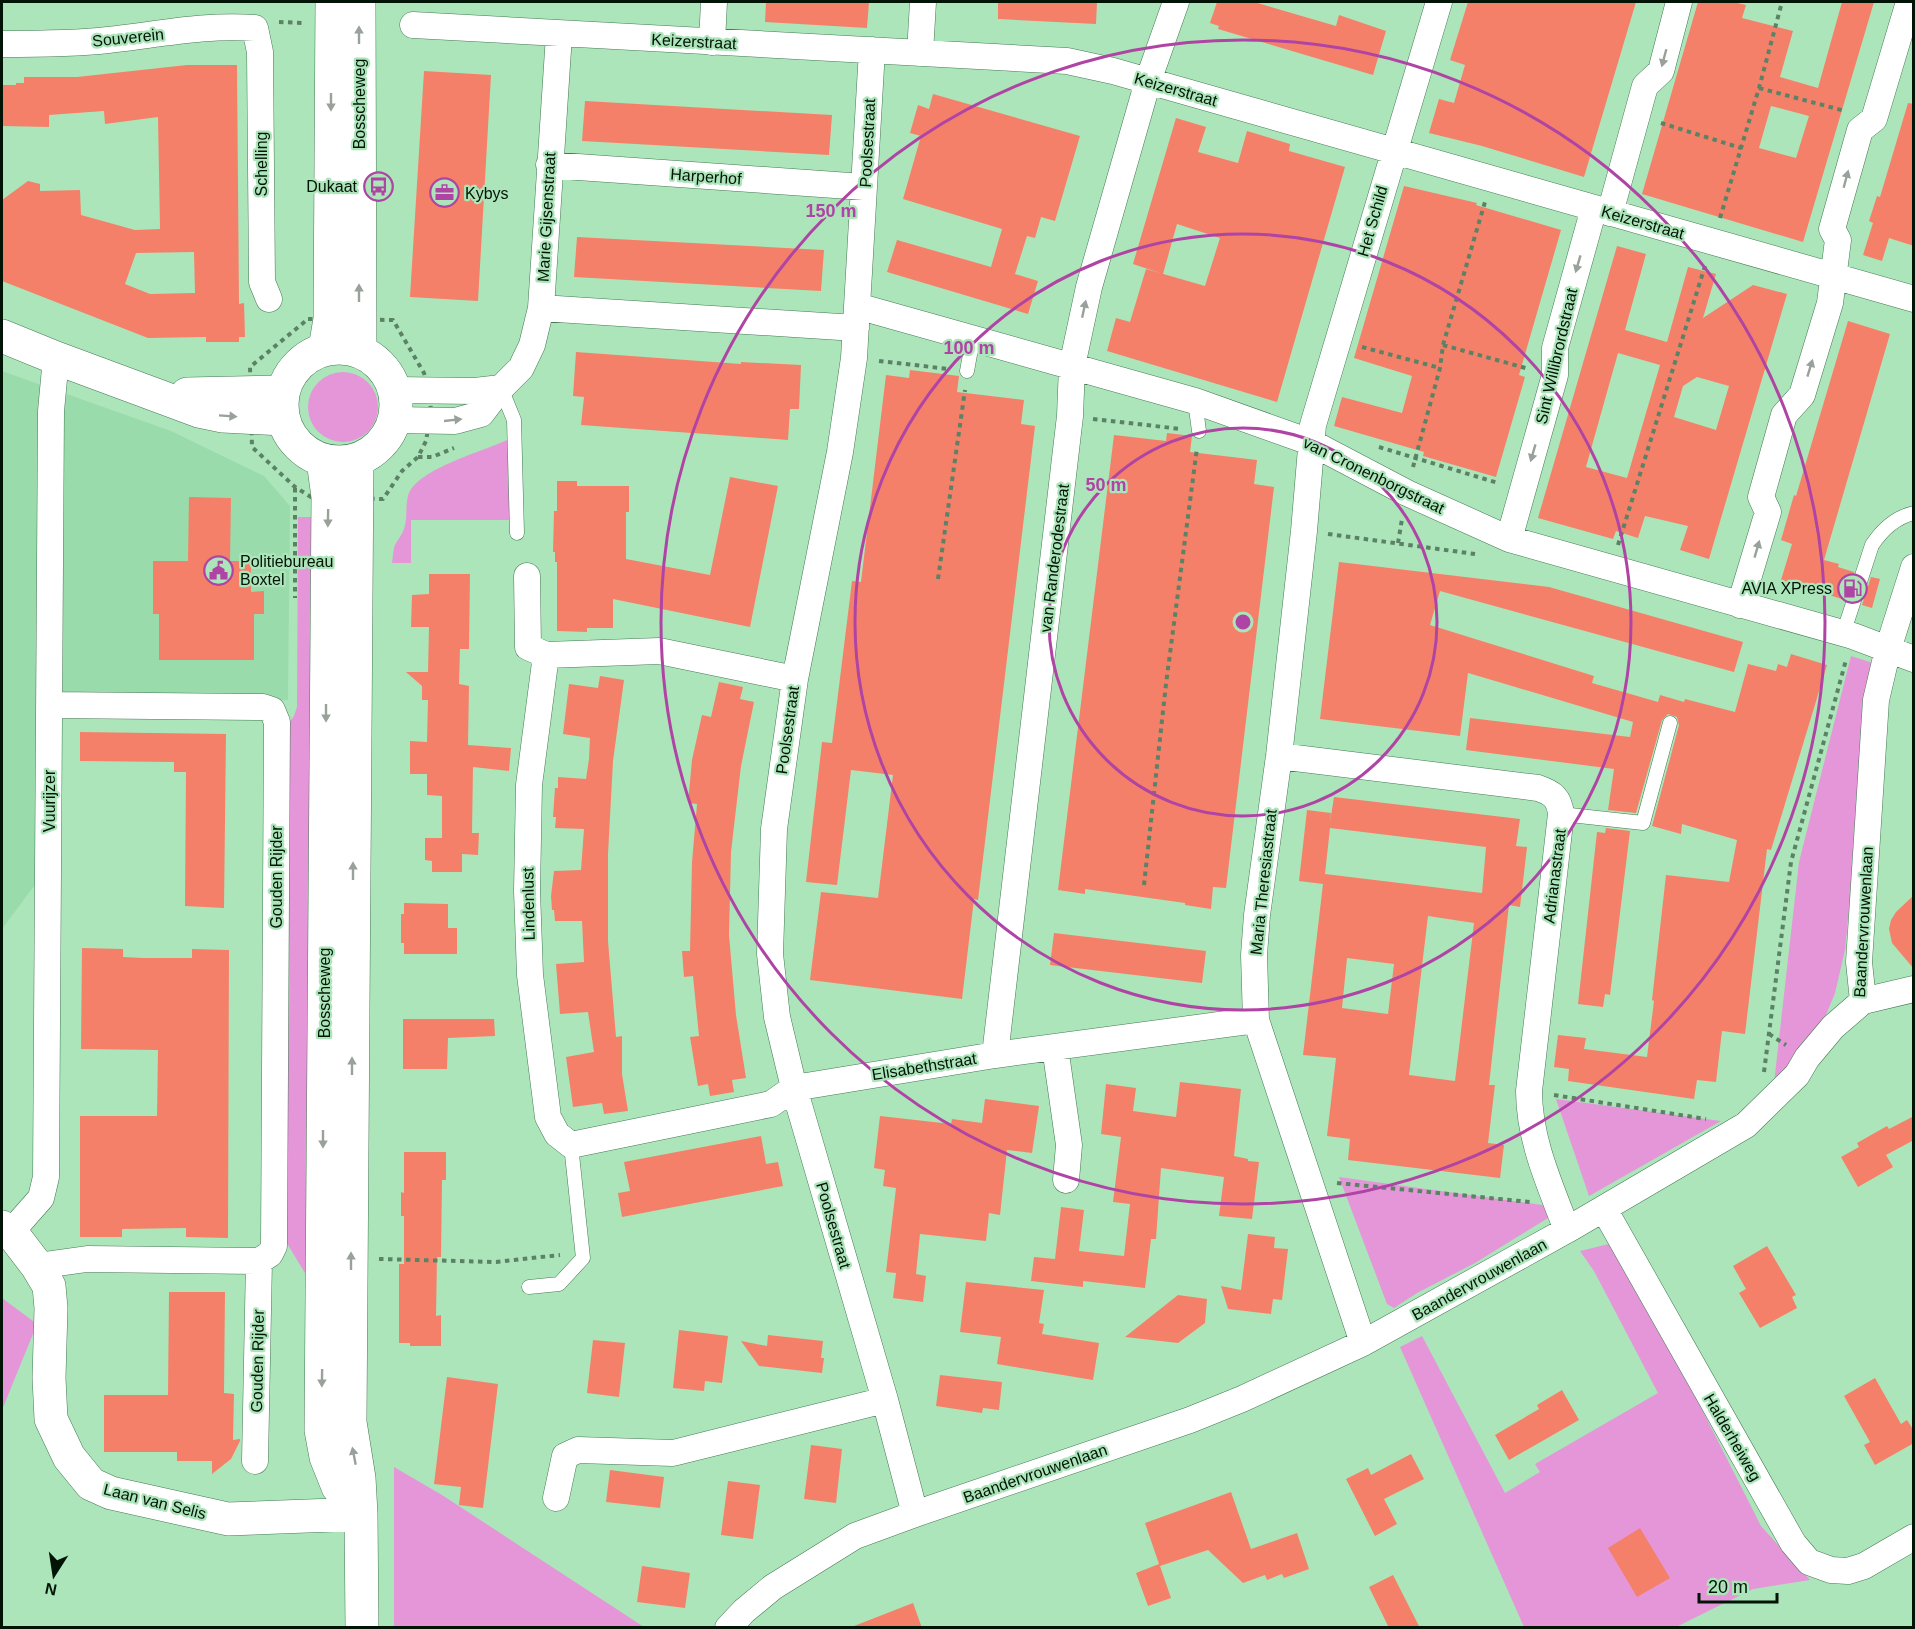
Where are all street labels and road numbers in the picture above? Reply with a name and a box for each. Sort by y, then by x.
street label: Souverein [91,25,165,50]
street label: Keizerstraat [651,31,738,52]
street label: Bosscheweg [351,59,368,149]
street label: Keizerstraat [1132,70,1220,110]
street label: Poolsestraat [857,98,878,188]
street label: Schelling [253,132,270,196]
street label: Marie Gijsenstraat [535,151,558,282]
street label: Harperhof [670,166,743,187]
street label: Het Schild [1354,184,1391,259]
street label: Keizerstraat [1599,203,1687,243]
street label: Sint Willibrordstraat [1533,286,1580,426]
street label: van Cronenborgstraat [1301,434,1448,517]
street label: van Randerodestraat [1037,482,1072,633]
street label: Poolsestraat [773,684,802,775]
street label: Vuurijzer [41,769,58,832]
street label: Maria Theresiastraat [1247,808,1280,956]
street label: Gouden Rijder [268,825,285,929]
street label: Adrianastraat [1540,827,1569,924]
street label: Baandervrouwenlaan [1851,846,1876,998]
street label: Lindenlust [519,867,538,941]
street label: Bosscheweg [316,948,333,1038]
street label: Elisabethstraat [870,1050,978,1083]
street label: Poolsestraat [813,1180,854,1271]
street label: Baandervrouwenlaan [1409,1235,1549,1324]
street label: Gouden Rijder [248,1309,267,1413]
street label: Halderheiweg [1701,1391,1764,1484]
street label: Baandervrouwenlaan [961,1441,1109,1506]
street label: Laan van Selis [102,1481,208,1522]

